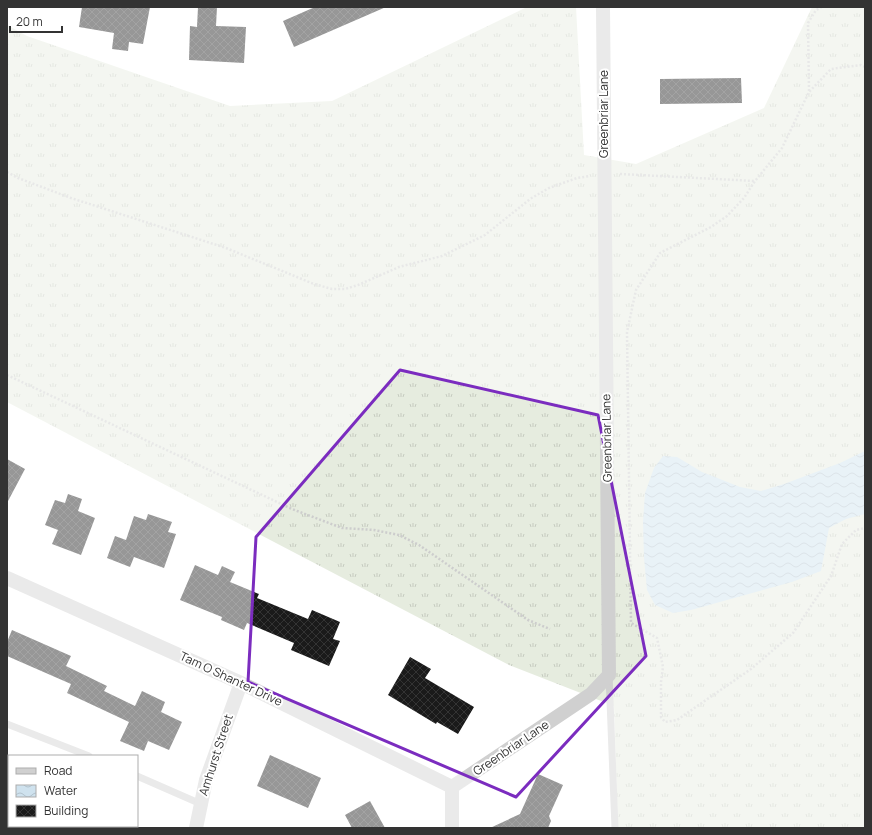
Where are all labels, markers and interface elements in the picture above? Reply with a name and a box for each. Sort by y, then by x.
scale bar [10,8,62,34]
text: 20 m [16,13,43,30]
street label: Greenbriar Lane [595,70,612,158]
street label: Greenbriar Lane [597,394,616,482]
street label: Tam O Shanter Drive [177,647,285,710]
street label: Amhurst Street [194,712,237,798]
street label: Greenbriar Lane [469,716,552,779]
legend [8,755,138,827]
text: Road [44,762,72,779]
text: Water [44,782,78,799]
text: Building [44,802,88,819]

